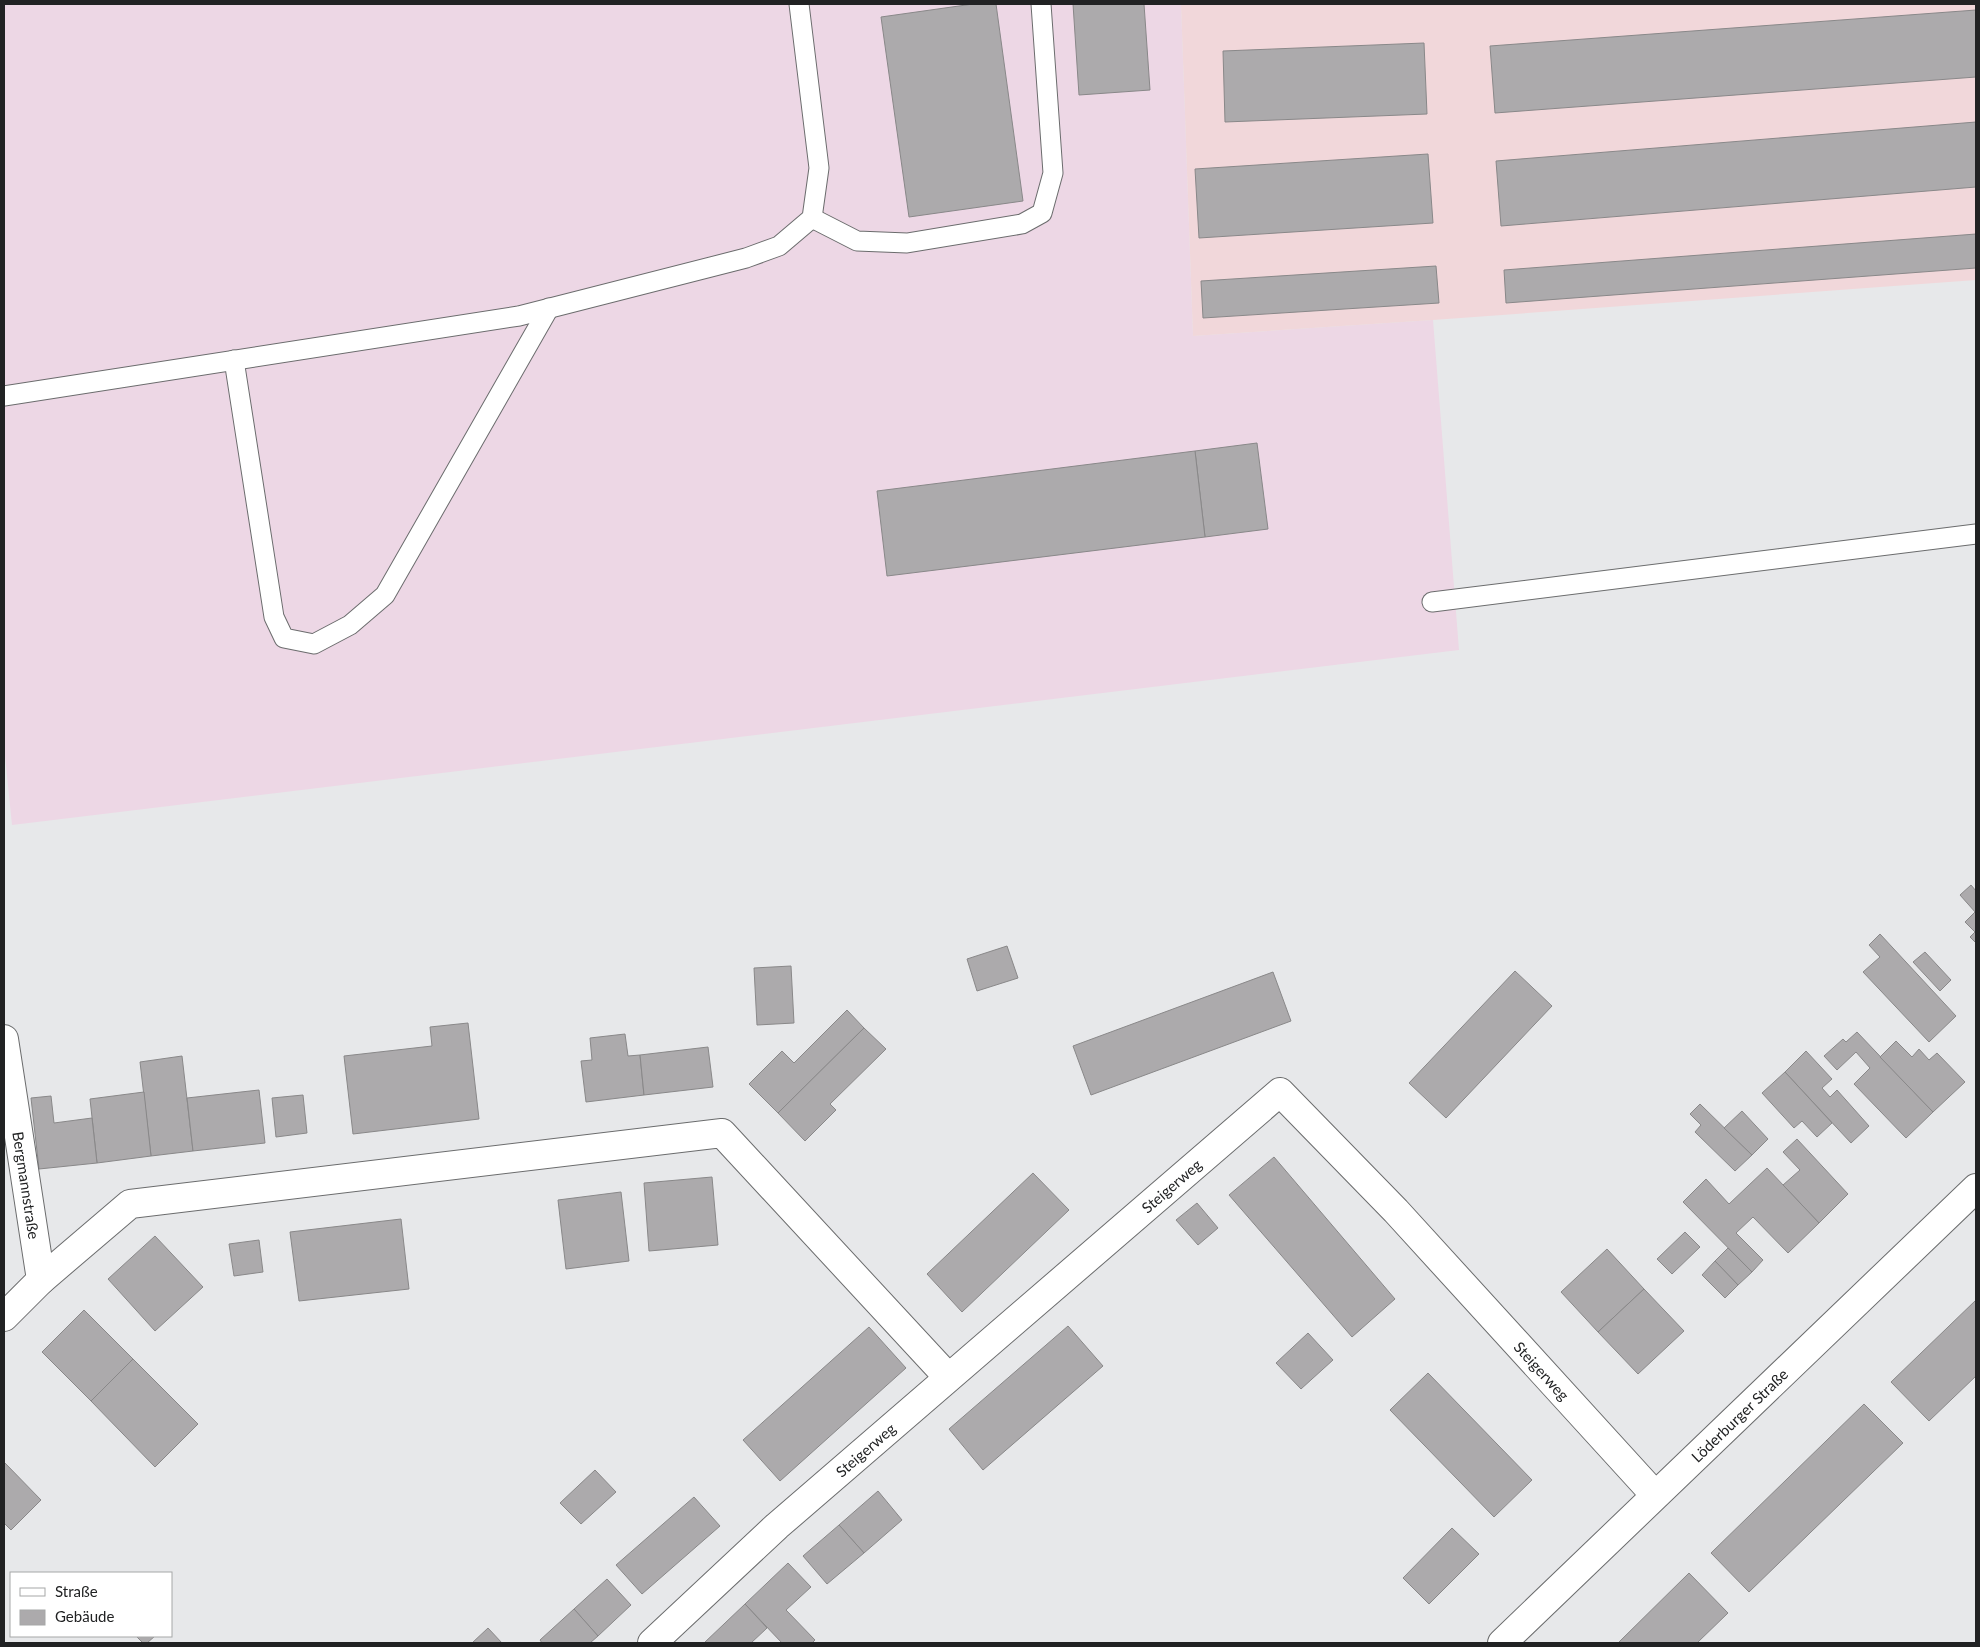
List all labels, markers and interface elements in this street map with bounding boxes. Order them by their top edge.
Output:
street label: Bergmannstraße [9,1130,44,1240]
street label: Steigerweg [1138,1155,1205,1217]
street label: Steigerweg [1510,1338,1573,1404]
street label: Löderburger Straße [1687,1365,1791,1466]
street label: Steigerweg [832,1419,899,1480]
legend [10,1572,172,1637]
text: Straße [55,1582,98,1600]
text: Gebäude [55,1607,114,1625]

